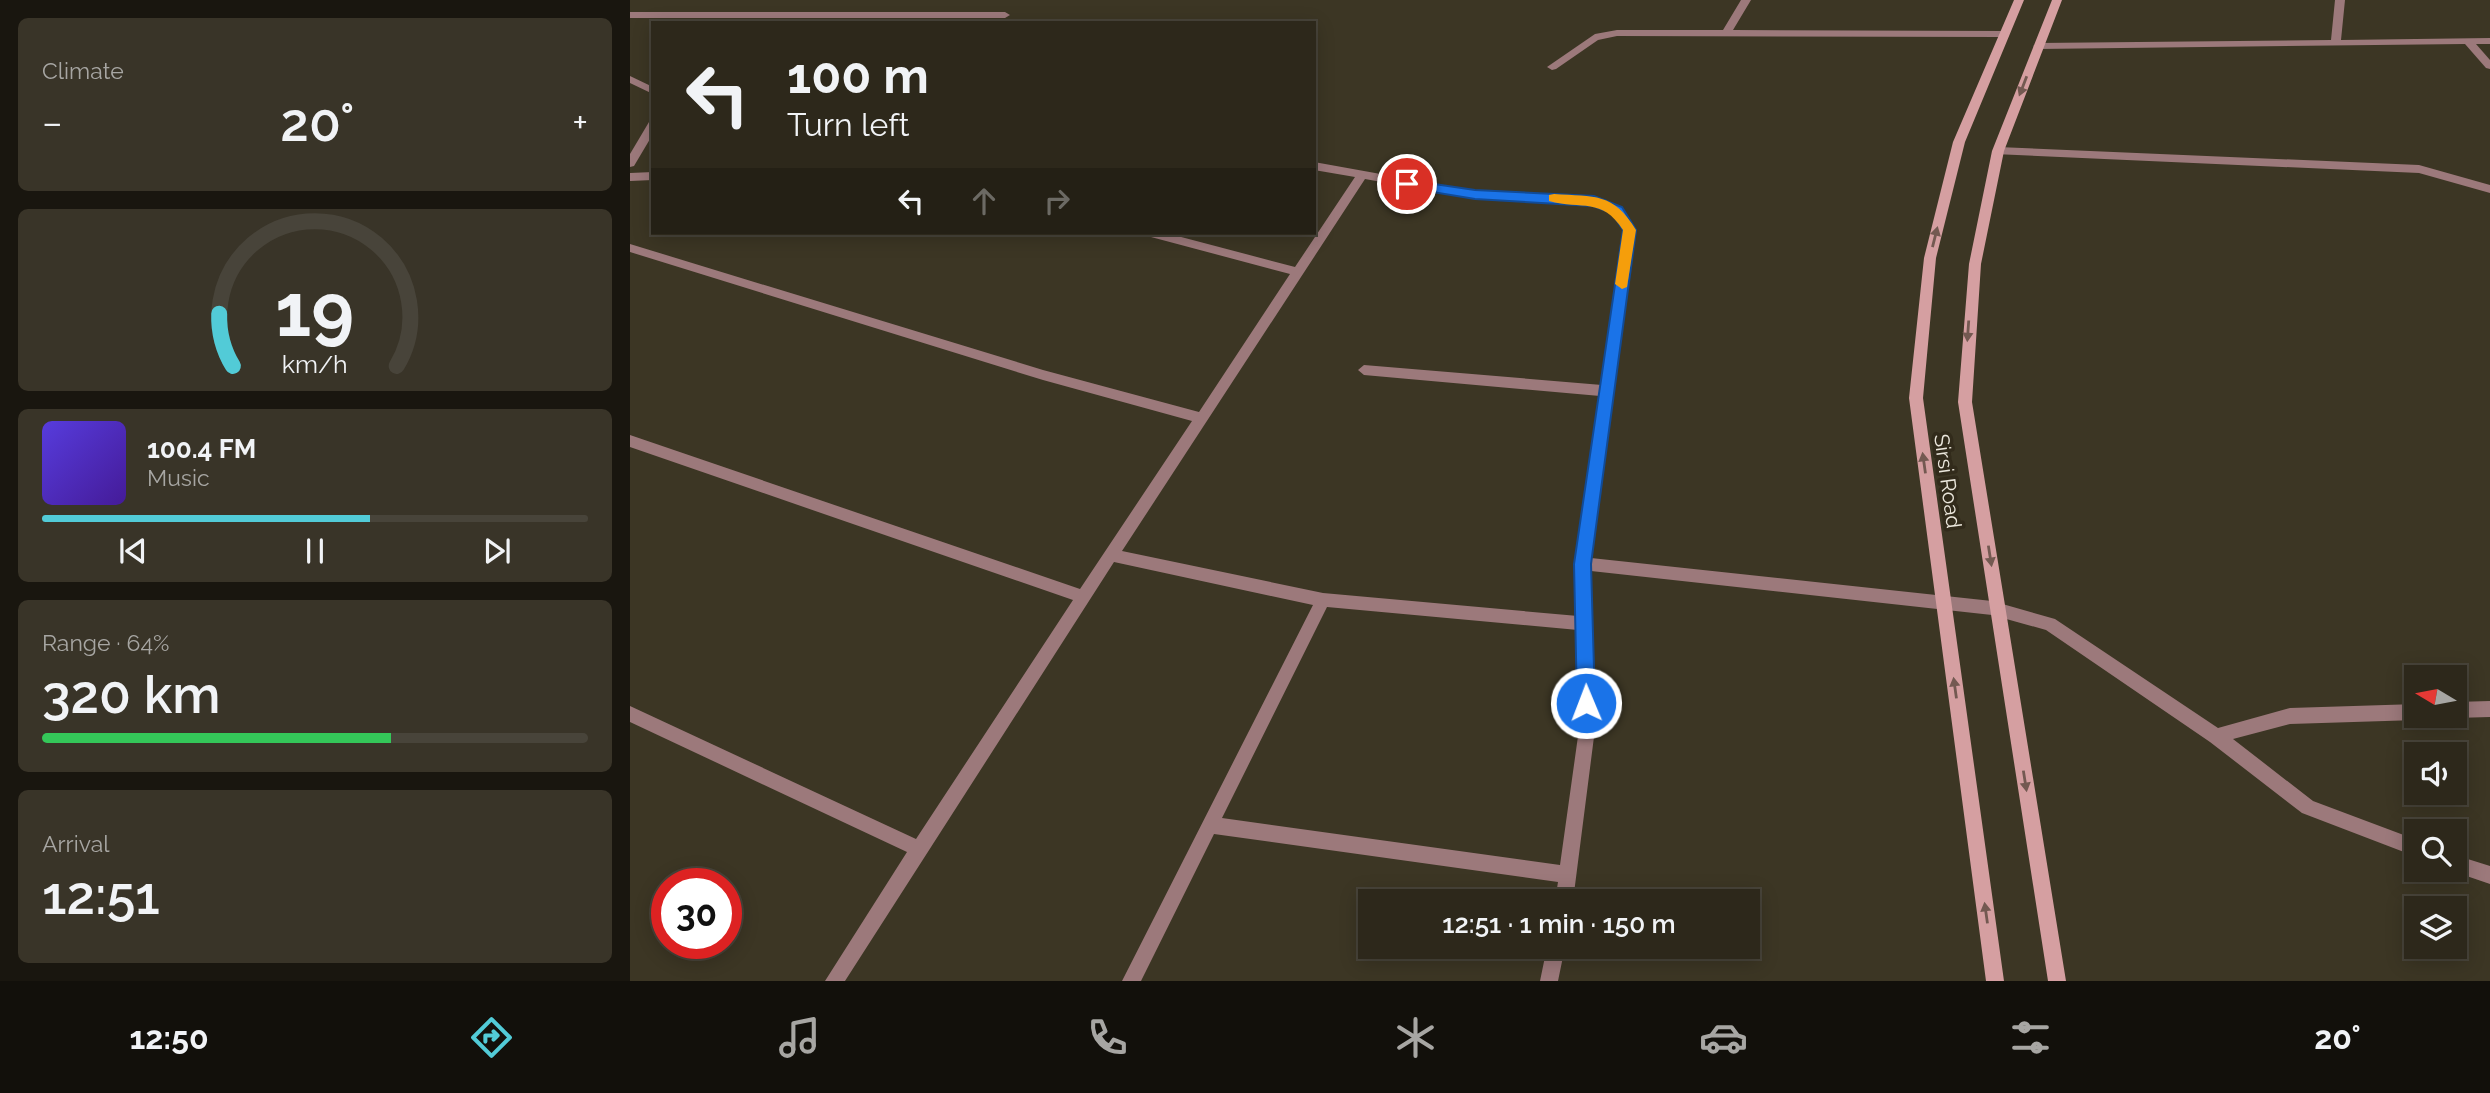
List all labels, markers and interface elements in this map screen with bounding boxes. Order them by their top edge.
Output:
text: 100 m [787,47,929,104]
icon: left [672,49,763,140]
text: Climate [42,57,124,84]
one-way arrow [2017,76,2028,97]
text: 20° [280,92,354,153]
text: − [42,100,62,145]
text: + [572,100,588,145]
text: Turn left [787,106,909,143]
pin [1377,154,1437,214]
icon: arrive [1388,165,1426,203]
icon: left [892,182,930,220]
icon: ahead [965,182,1003,220]
icon: right [1038,182,1076,220]
one-way arrow [1930,226,1941,248]
text: 19 [276,268,354,353]
one-way arrow [1963,320,1974,342]
text: km/h [282,349,348,379]
street label: Sirsi Road [1929,432,1967,530]
text: 100.4 FM [147,434,256,464]
one-way arrow [1919,451,1930,473]
text: Music [147,464,210,491]
icon: previous [114,532,152,570]
icon: pause [296,532,334,570]
icon: next [478,532,516,570]
one-way arrow [1985,545,1996,567]
text: Range · 64% [42,629,169,656]
text: 320 km [42,664,221,725]
north arrow [2404,665,2468,728]
map controls [2404,665,2467,959]
position arrow [1549,666,1623,740]
one-way arrow [1950,677,1961,699]
button: sound [2404,742,2467,805]
one-way arrow [2020,770,2031,792]
button: search [2404,819,2467,882]
text: Arrival [42,830,109,857]
text: 12:51 [42,865,160,926]
speed limit sign: 30 [651,868,742,959]
button: layers [2404,896,2467,959]
one-way arrow [1980,902,1991,924]
text: 12:51 · 1 min · 150 m [1442,909,1676,939]
icon: directions [467,1013,516,1062]
icon: music [775,1013,824,1062]
icon: phone [1083,1013,1132,1062]
icon: climate [1391,1013,1440,1062]
icon: car [1699,1013,1748,1062]
icon: filters [2006,1013,2055,1062]
text: 12:50 [129,1019,209,1056]
text: 20° [2314,1019,2361,1056]

